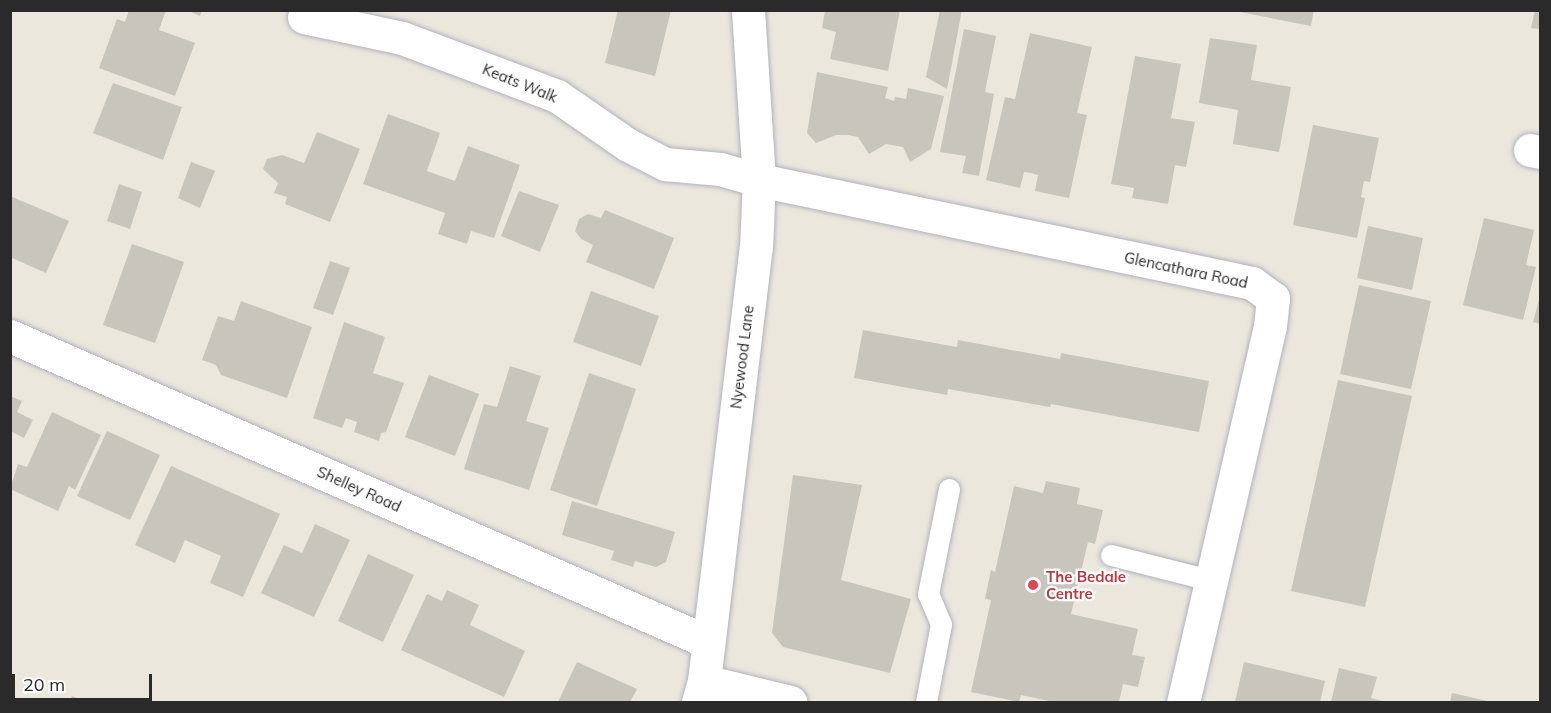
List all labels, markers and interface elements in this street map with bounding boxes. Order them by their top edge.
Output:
street label: Keats Walk [480,60,560,106]
street label: Glencathara Road [1123,248,1249,292]
street label: Nyewood Lane [727,304,757,410]
street label: Shelley Road [314,462,404,516]
place label: The Bedale Centre [1046,567,1126,602]
marker: The Bedale Centre [1024,576,1042,594]
scale bar [15,662,154,700]
text: 20 m [23,673,65,696]

